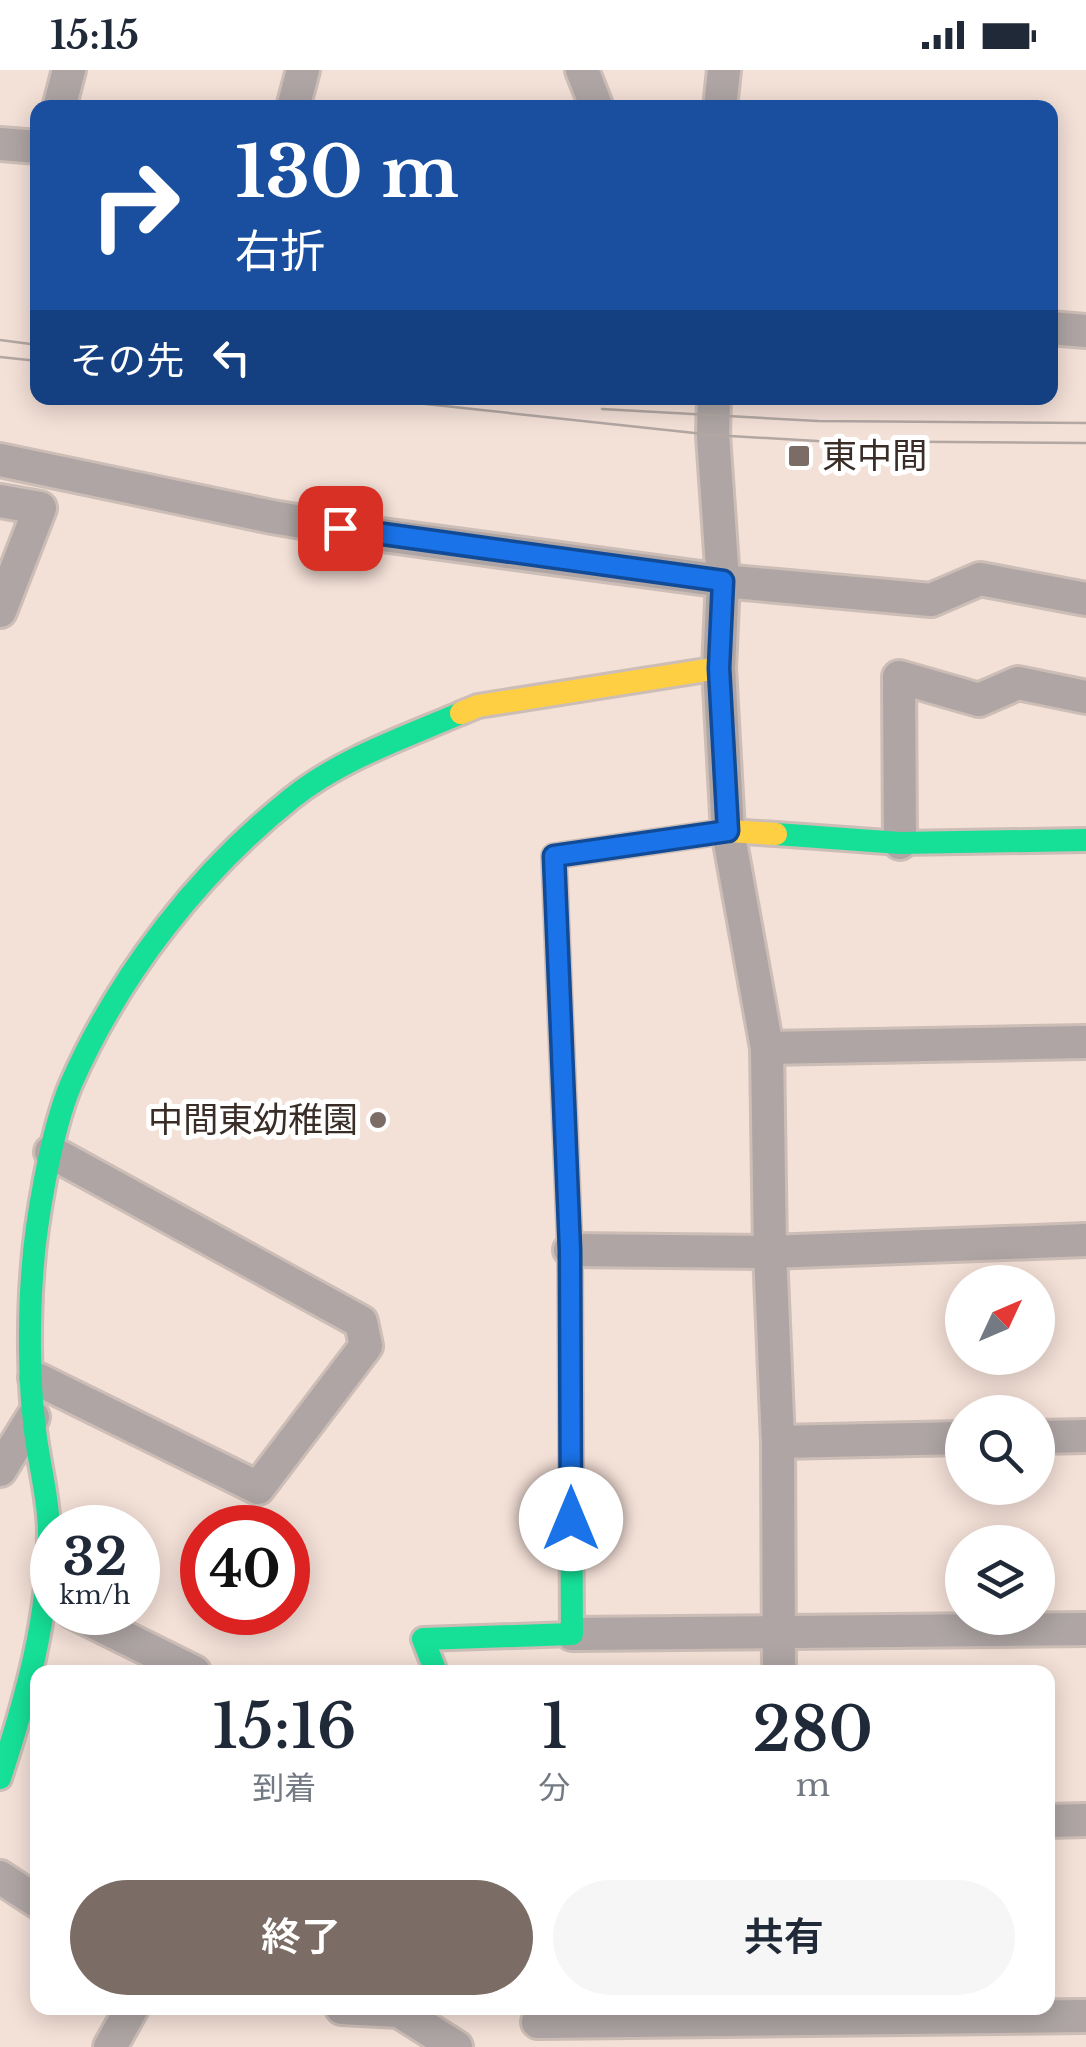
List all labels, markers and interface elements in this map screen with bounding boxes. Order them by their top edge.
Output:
text: 15:15 [50,12,139,59]
text: 130 m [235,129,459,216]
icon: right [70,140,200,270]
text: 右折 [235,223,325,279]
icon: left [204,330,259,385]
text: その先 [70,337,184,384]
place label: 東中間 [822,434,927,477]
marker: 東中間 [786,443,812,469]
pin [298,486,383,571]
icon: arrive [313,501,368,556]
place label: 中間東幼稚園 [148,1098,358,1141]
marker: 中間東幼稚園 [367,1109,389,1131]
north arrow [945,1265,1055,1375]
map controls [945,1265,1055,1635]
button: search [945,1395,1055,1505]
position arrow [519,1467,623,1571]
speed limit sign: 40 [180,1505,310,1635]
button: layers [945,1525,1055,1635]
text: 32 [63,1526,127,1589]
text: km/h [60,1580,130,1611]
text: 15:16 [212,1690,357,1764]
text: 1 [541,1690,568,1764]
text: 280 [753,1693,873,1767]
text: m [796,1765,830,1805]
text: 到着 [252,1768,316,1808]
text: 分 [539,1768,571,1808]
button: 終了 [70,1880,533,1995]
button: 共有 [553,1880,1015,1995]

